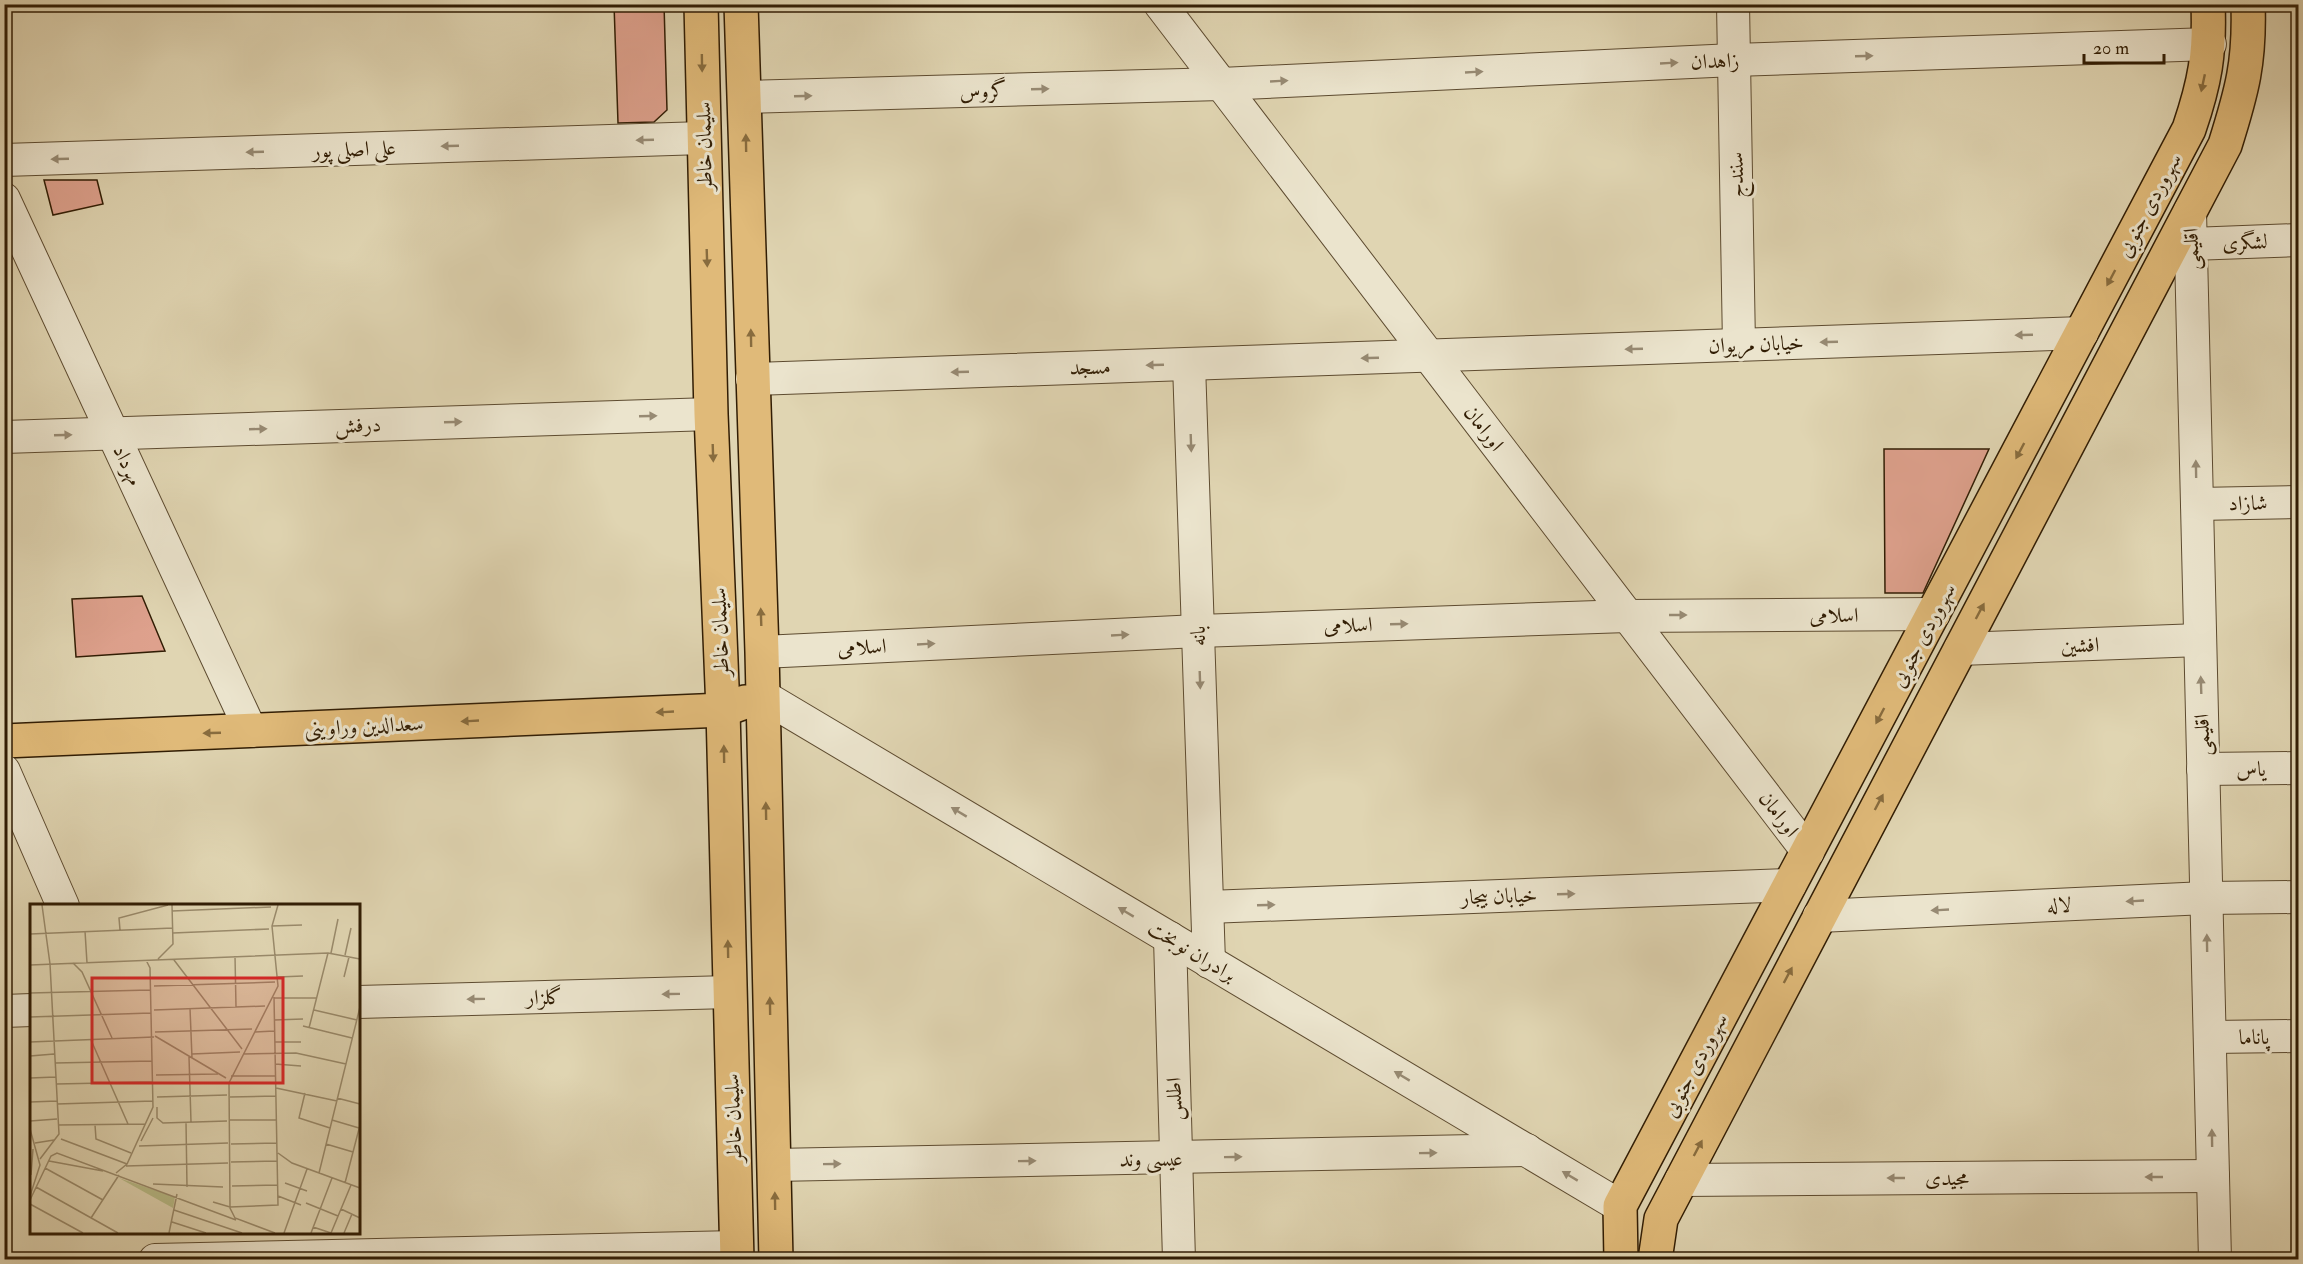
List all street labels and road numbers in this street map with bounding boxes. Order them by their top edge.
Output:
street label: زاهدان [1690,47,1740,76]
street label: گروس [959,76,1007,106]
street label: سلیمان خاطر [690,101,719,193]
street label: علی اصلی پور [310,135,396,167]
street label: سهروردی جنوبی [2111,149,2189,262]
street label: سنندج [1723,152,1755,198]
street label: اقلیمی [2178,228,2205,270]
street label: لشگری [2222,228,2268,257]
street label: خیابان مریوان [1708,329,1804,361]
street label: مسجد [1069,353,1111,382]
street label: اورامان [1458,400,1510,457]
street label: درفش [334,411,382,440]
street label: مهرداد [106,441,149,490]
street label: شازاد [2228,490,2268,517]
street label: سهروردی جنوبی [1885,579,1963,692]
street label: سلیمان خاطر [705,587,736,679]
street label: اسلامی [1809,602,1859,629]
street label: اسلامی [1323,611,1373,640]
street label: بانه [1185,625,1212,647]
street label: افشین [2060,631,2100,660]
street label: اسلامی [837,633,887,662]
street label: سعدالدین وراوینی [304,710,424,743]
street label: اقلیمی [2188,714,2217,756]
street label: یاس [2236,756,2267,783]
street label: اورامان [1753,786,1805,843]
street label: خیابان بیجار [1458,882,1538,911]
street label: لاله [2046,891,2072,920]
street label: برادران نوبخت [1143,915,1241,988]
street label: گلزار [524,984,562,1011]
street label: سهروردی جنوبی [1657,1009,1735,1122]
street label: پاناما [2238,1024,2271,1052]
street label: سلیمان خاطر [718,1073,749,1165]
street label: اطلس [1161,1077,1188,1121]
street label: عیسی وند [1119,1145,1183,1175]
street label: مجیدی [1925,1165,1969,1192]

